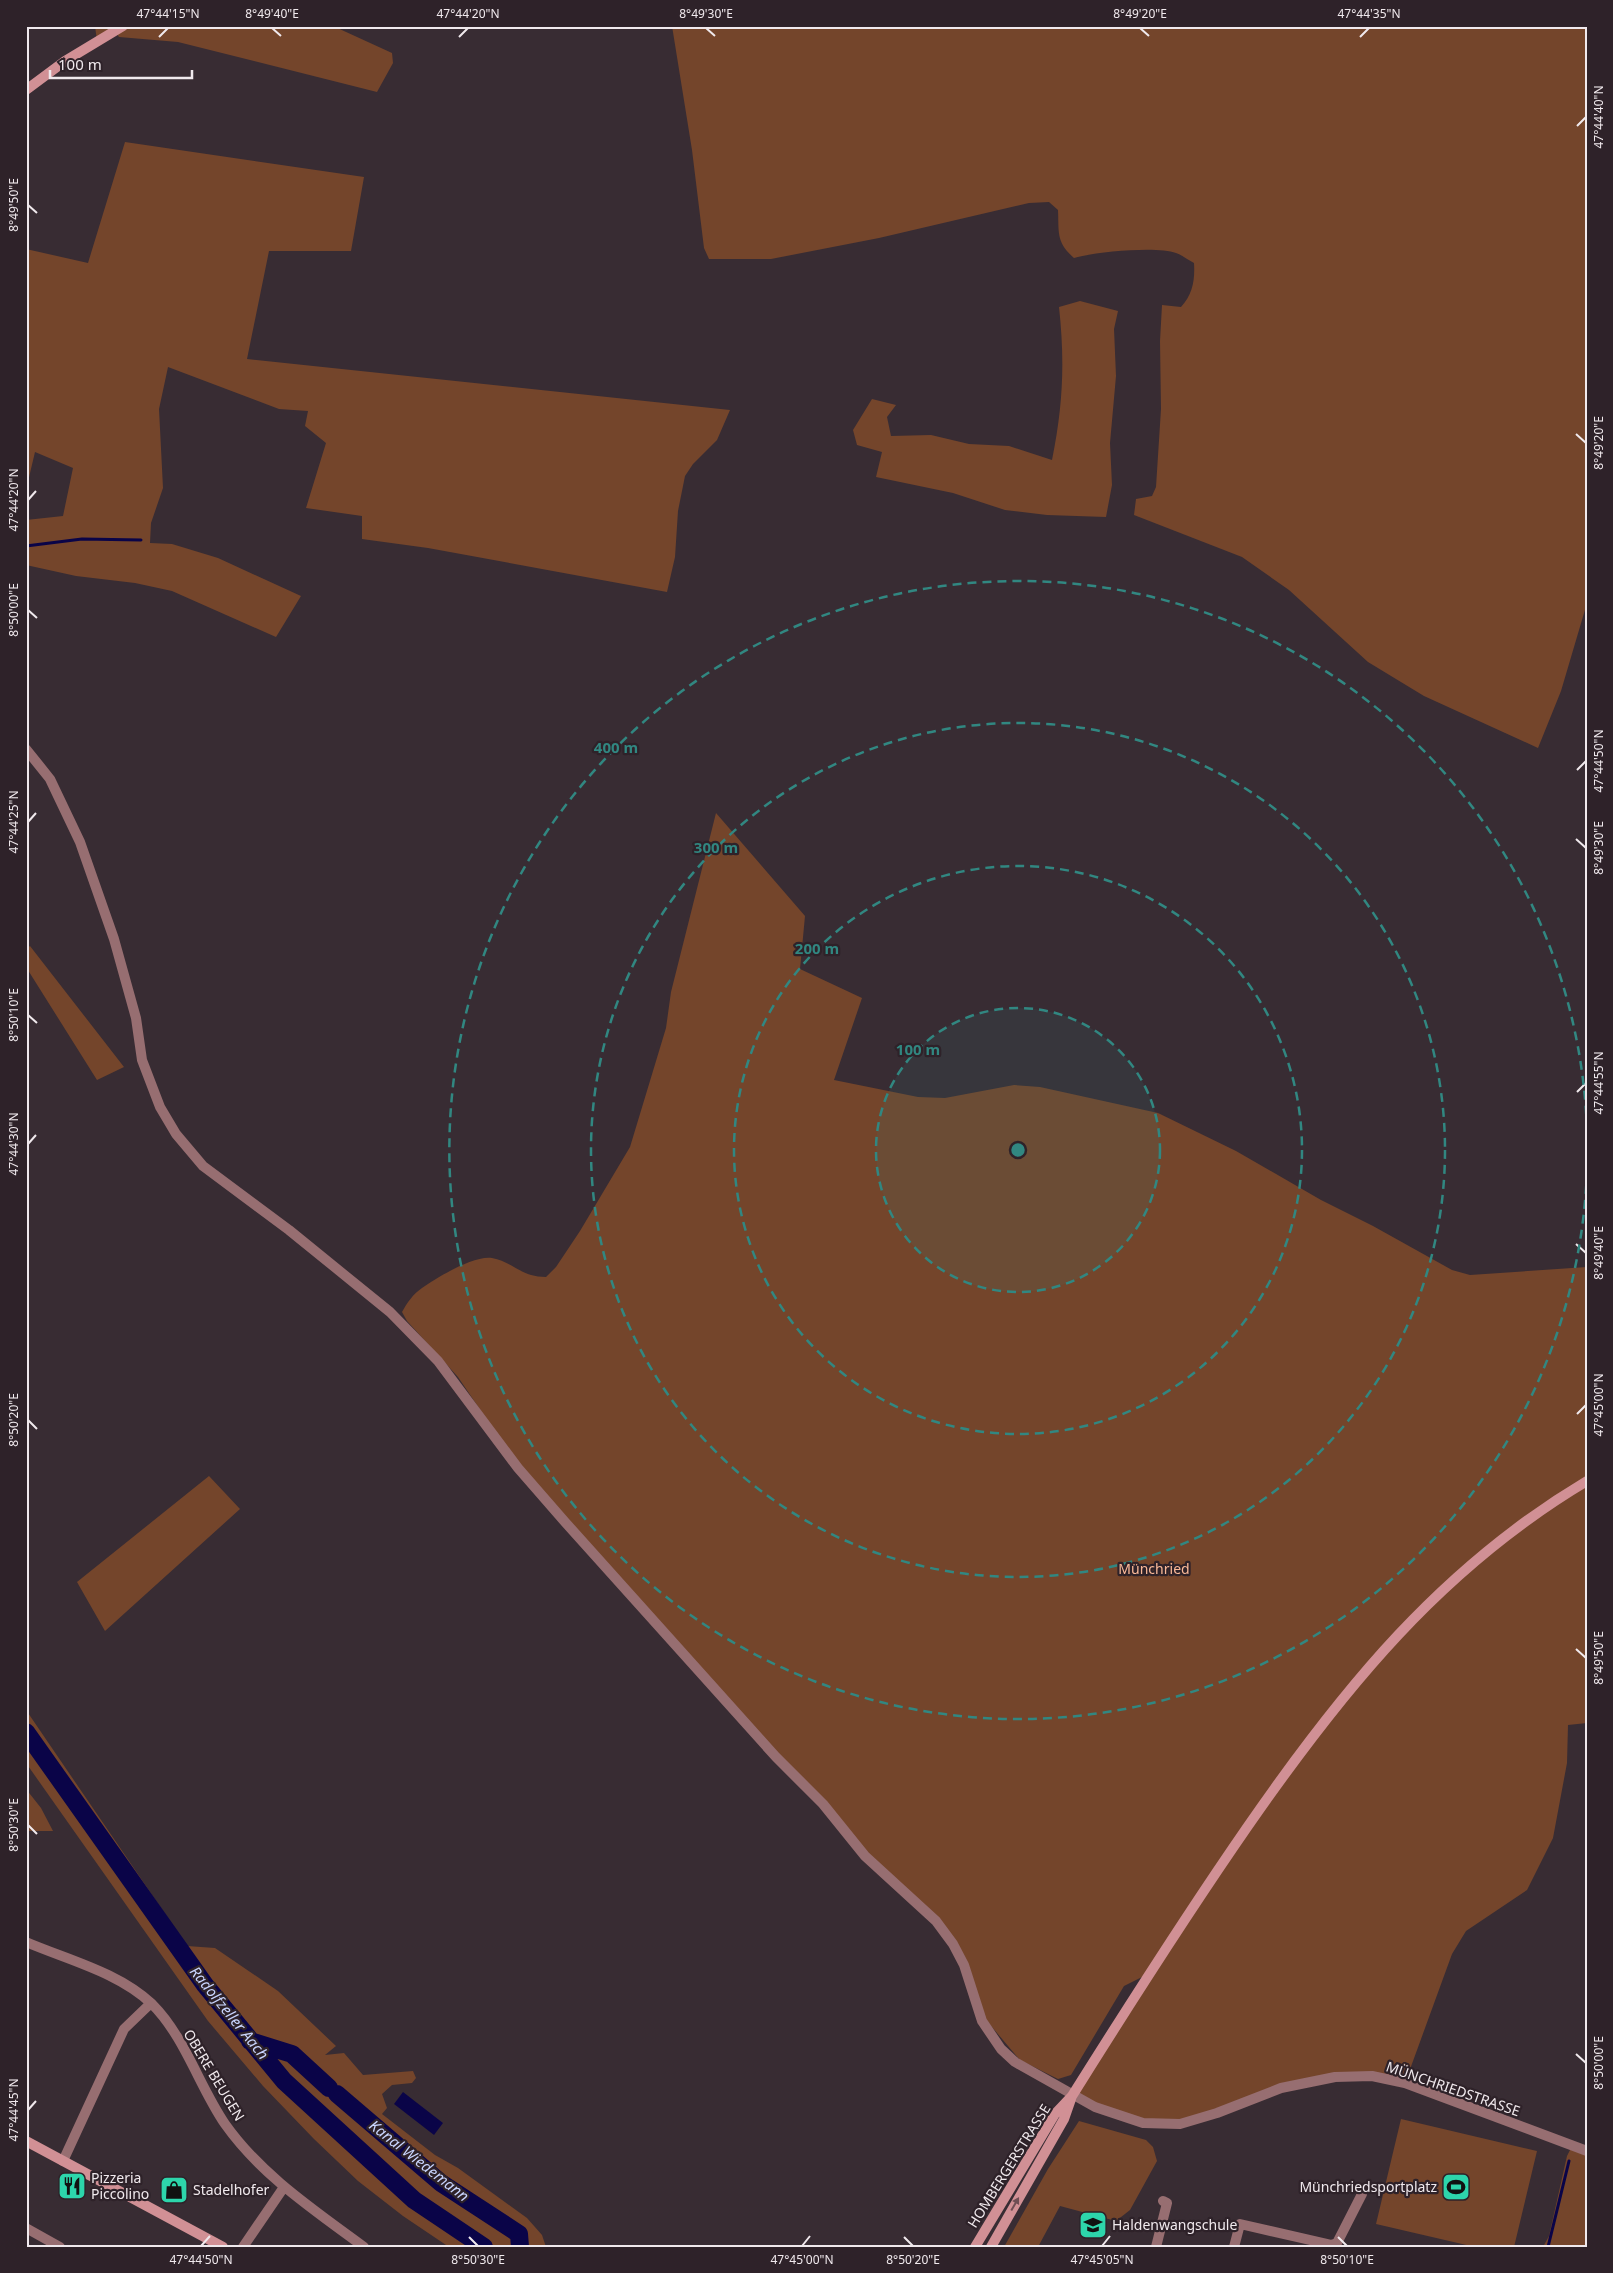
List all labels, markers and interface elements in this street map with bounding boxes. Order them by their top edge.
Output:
text: 47°44'15"N [136,5,200,22]
text: 8°49'40"E [245,5,299,22]
text: 47°44'20"N [436,5,500,22]
text: 8°49'30"E [679,5,733,22]
text: 8°49'20"E [1113,5,1167,22]
text: 47°44'35"N [1337,5,1401,22]
scale bar [50,48,192,80]
text: 100 m [58,54,102,74]
text: 47°44'40"N [1590,85,1607,149]
text: 8°49'50"E [5,178,22,232]
text: 8°49'20"E [1590,416,1607,470]
text: 47°44'20"N [5,468,22,532]
text: 8°50'00"E [5,583,22,637]
text: 47°44'50"N [1590,729,1607,793]
text: 400 m [594,737,638,757]
text: 47°44'25"N [5,790,22,854]
text: 8°49'30"E [1590,821,1607,875]
text: 300 m [694,837,738,857]
text: 200 m [795,938,839,958]
text: 8°50'10"E [5,988,22,1042]
text: 100 m [896,1039,940,1059]
text: 47°44'55"N [1590,1051,1607,1115]
text: 47°44'30"N [5,1112,22,1176]
centre of rings [1009,1141,1027,1159]
text: 8°49'40"E [1590,1226,1607,1280]
text: 47°45'00"N [1590,1373,1607,1437]
text: 8°50'20"E [5,1393,22,1447]
park label: Münchried [1118,1559,1190,1578]
text: 8°49'50"E [1590,1631,1607,1685]
text: 8°50'30"E [5,1798,22,1852]
water label: Radolfzeller Aach [186,1962,274,2063]
street label: OBERE BEUGEN [180,2025,249,2124]
text: 8°50'00"E [1590,2036,1607,2090]
street label: MÜNCHRIEDSTRASSE [1384,2057,1523,2120]
text: 47°44'45"N [5,2078,22,2142]
street label: HOMBERGERSTRASSE [963,2100,1054,2231]
water label: Kanal Wiedemann [366,2115,474,2205]
place label: Pizzeria Piccolino [91,2168,149,2203]
restaurant icon: Pizzeria Piccolino [57,2171,87,2201]
sports icon: Münchriedsportplatz [1441,2172,1471,2202]
shop icon: Stadelhofer [159,2175,189,2205]
place label: Münchriedsportplatz [1299,2177,1437,2196]
place label: Stadelhofer [193,2180,270,2199]
one-way arrow [1011,2197,1019,2212]
school or university icon: Haldenwangschule [1078,2210,1108,2240]
place label: Haldenwangschule [1112,2215,1237,2234]
text: 47°44'50"N [169,2251,233,2268]
text: 8°50'30"E [451,2251,505,2268]
text: 47°45'00"N [770,2251,834,2268]
text: 8°50'20"E [886,2251,940,2268]
text: 47°45'05"N [1070,2251,1134,2268]
text: 8°50'10"E [1320,2251,1374,2268]

